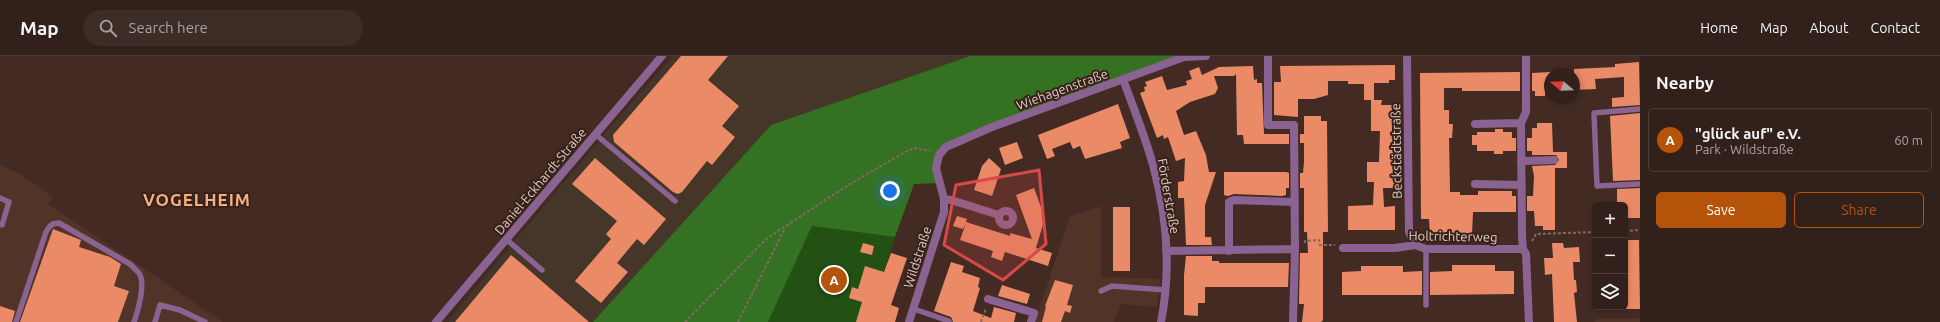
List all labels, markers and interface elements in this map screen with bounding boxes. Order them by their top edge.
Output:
search box [83,10,363,46]
text: Map [20,17,59,39]
icon: search [97,17,119,39]
text: Search here [129,19,208,36]
text: Home [1700,20,1738,36]
text: Map [1760,20,1788,36]
text: About [1810,20,1849,36]
text: Contact [1871,20,1920,36]
street label: Wiehagenstraße [1014,66,1110,112]
north arrow [1544,68,1580,104]
text: Nearby [1656,73,1714,92]
street label: Beckstädtstraße [1388,103,1404,199]
street label: Daniel-Eckhardt-Straße [491,125,589,237]
text: "glück auf" e.V. [1695,125,1801,142]
text: A [1665,133,1675,147]
text: 60 m [1894,133,1923,147]
text: Park · Wildstraße [1695,142,1794,156]
street label: Förderstraße [1155,157,1183,235]
your location [880,181,900,201]
district label: VOGELHEIM [143,190,251,209]
button: Save [1656,192,1786,228]
button: Share [1794,192,1924,228]
map controls [1592,202,1628,310]
button: + [1592,202,1628,238]
street label: Wildstraße [900,224,934,290]
street label: Holtrichterweg [1408,228,1498,244]
button: − [1592,238,1628,274]
pin: A [821,265,847,295]
button: layers [1592,274,1628,310]

